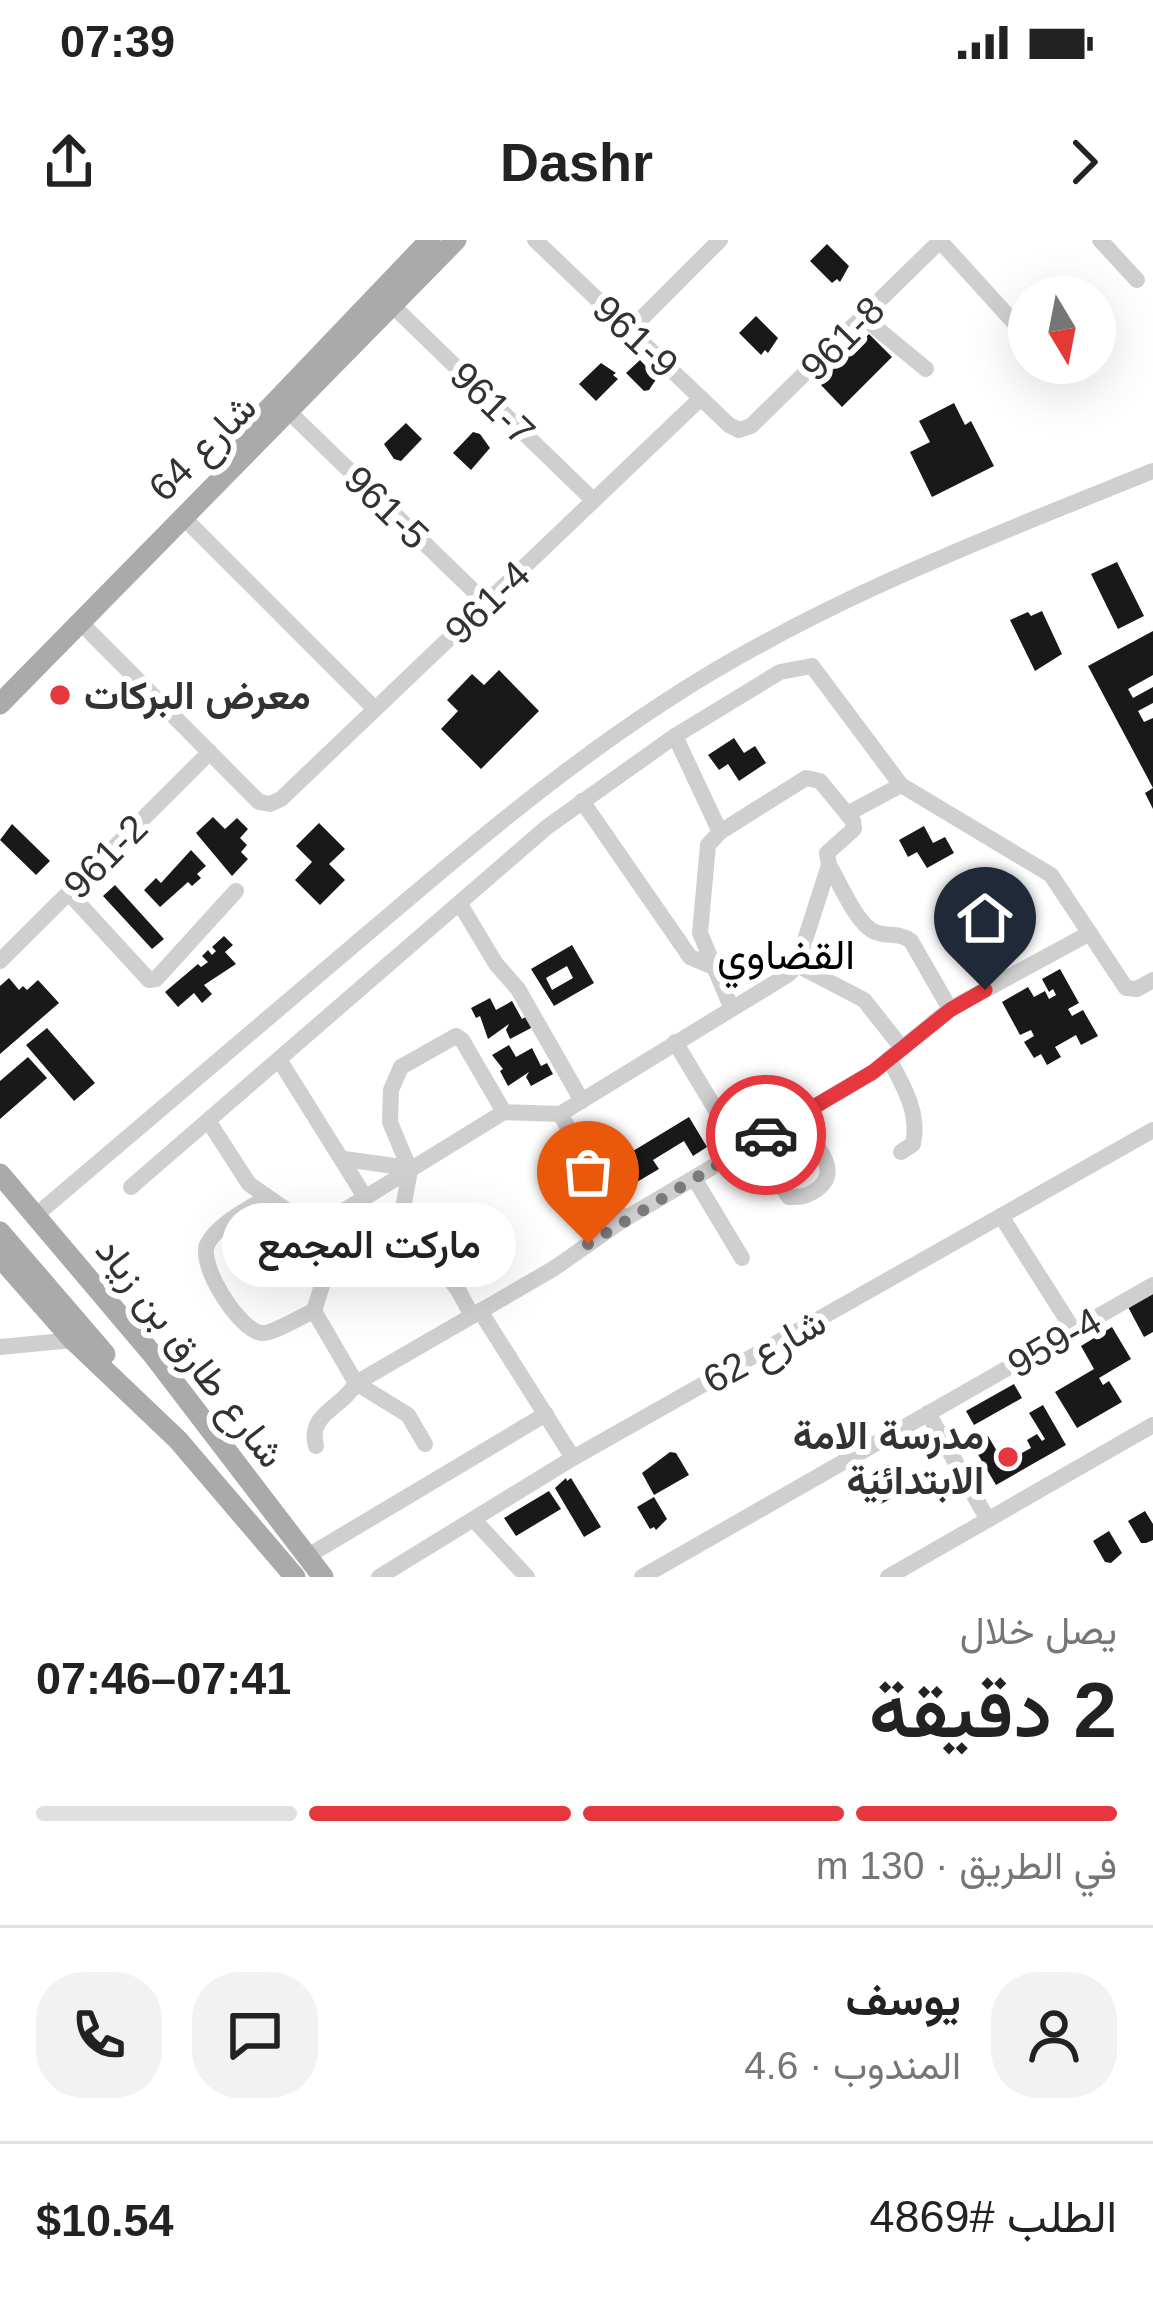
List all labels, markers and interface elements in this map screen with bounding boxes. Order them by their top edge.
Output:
text: 07:39 [60,16,175,67]
icon: share [36,129,102,195]
icon: forward [1051,129,1117,195]
text: Dashr [500,132,653,192]
north arrow [1008,276,1116,384]
map controls [1008,276,1116,384]
street label: 961-9 [585,287,687,386]
street label: 961-8 [792,288,893,389]
street label: 961-7 [442,353,543,453]
street label: شارع 64 [140,385,268,513]
street label: 961-5 [336,457,437,557]
street label: 961-4 [437,552,538,652]
place label: معرض البركات [84,674,311,720]
marker: معرض البركات [47,682,73,708]
street label: 961-2 [55,806,156,907]
pin [934,867,1036,990]
icon: home [952,885,1018,951]
district label: القضاوي [717,931,855,989]
courier [706,1075,826,1195]
icon: car [733,1102,799,1168]
pin [537,1121,639,1244]
icon: bag [555,1139,621,1205]
callout: ماركت المجمع [222,1202,516,1286]
text: ماركت المجمع [257,1223,481,1266]
street label: شارع طارق بن زياد [84,1229,294,1479]
street label: شارع 62 [696,1299,835,1406]
street label: 959-4 [1000,1299,1108,1386]
place label: مدرسة الامة الابتدائية [793,1414,984,1503]
marker: مدرسة الامة الابتدائية [995,1444,1021,1470]
text: يصل خلال [960,1609,1117,1652]
text: 07:41–07:46 [36,1653,291,1704]
text: 2 دقيقة [869,1666,1117,1754]
text: في الطريق · 130 m [816,1844,1117,1887]
button: phone [36,1972,162,2098]
button: chat [192,1972,318,2098]
button: person [991,1972,1117,2098]
text: يوسف [846,1974,961,2025]
text: المندوب · 4.6 [744,2044,961,2087]
text: الطلب #4869 [869,2191,1117,2242]
text: $10.54 [36,2195,174,2246]

